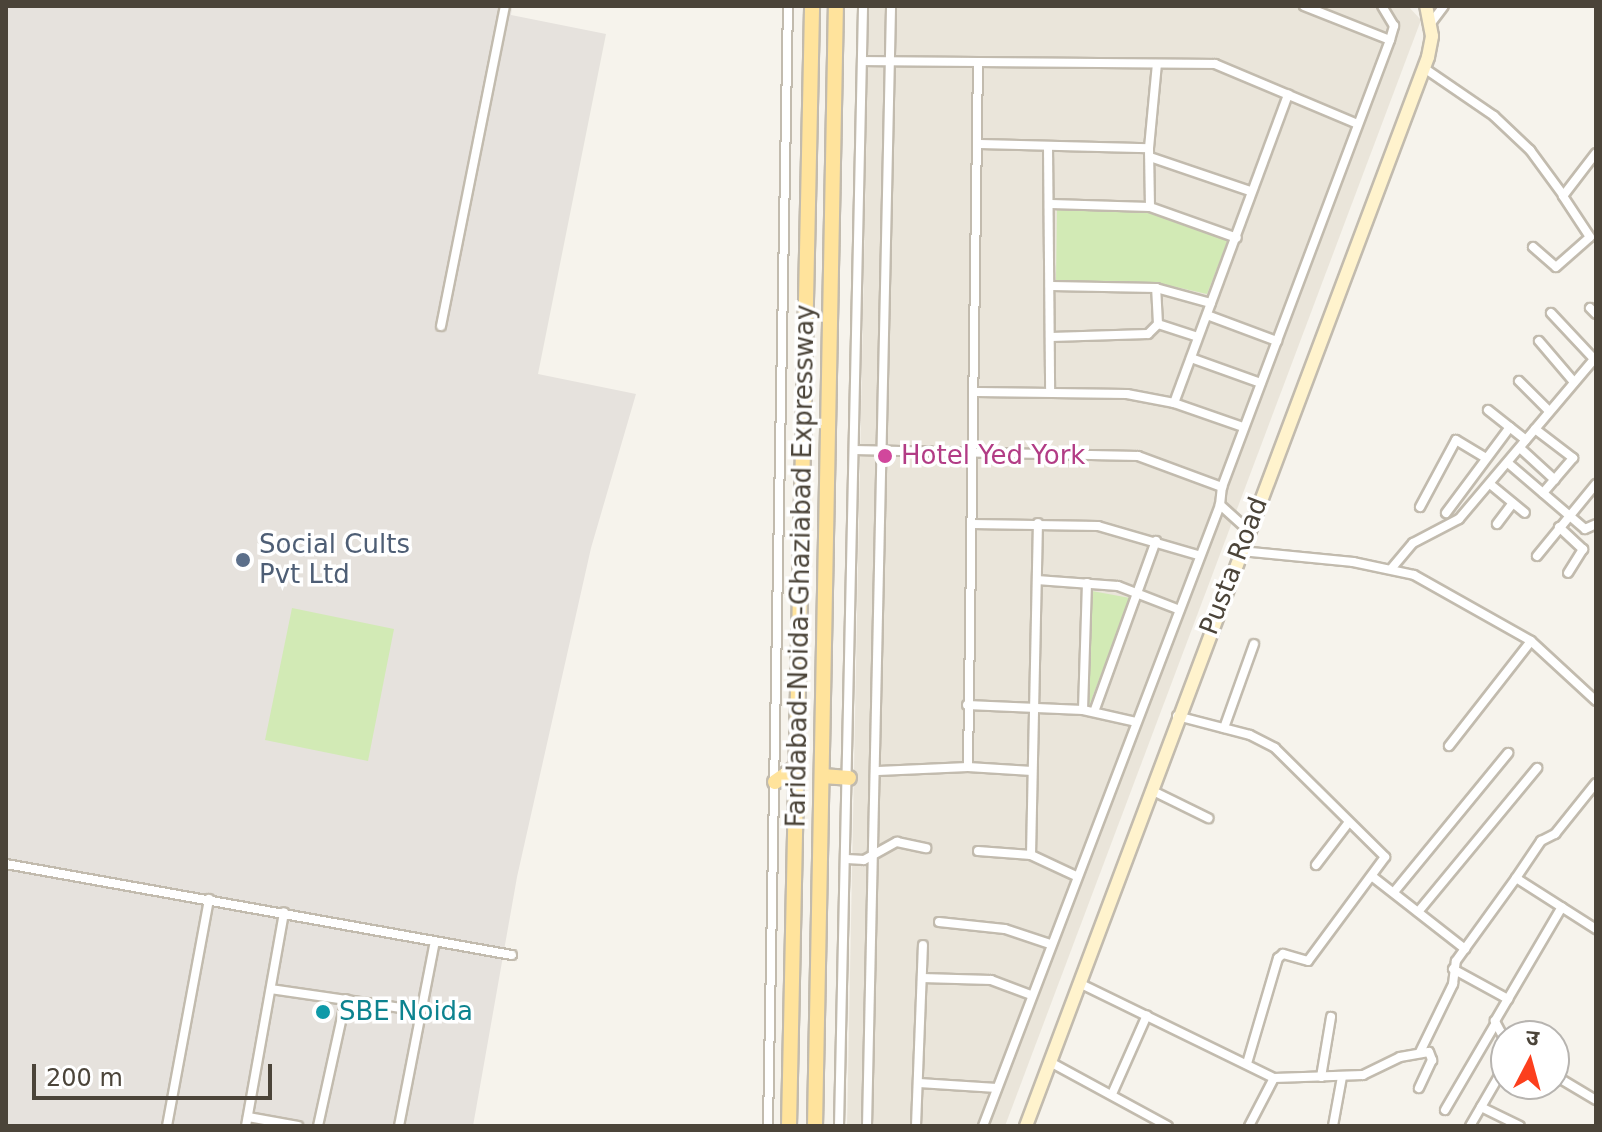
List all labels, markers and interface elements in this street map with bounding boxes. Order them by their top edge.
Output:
street label: Faridabad-Noida-Ghaziabad Expressway [781,304,821,828]
place label: Hotel Yed York [901,440,1085,472]
marker: Hotel Yed York [876,447,894,465]
street label: Pusta Road [1193,493,1275,639]
place label: Social Cults Pvt Ltd [259,529,410,590]
marker: Social Cults Pvt Ltd [234,551,252,569]
place label: SBE Noida [339,996,473,1028]
marker: SBE Noida [314,1003,332,1021]
north arrow [1490,1020,1570,1100]
text: उ [1525,1025,1540,1051]
scale bar [36,1048,276,1098]
text: 200 m [46,1064,123,1092]

